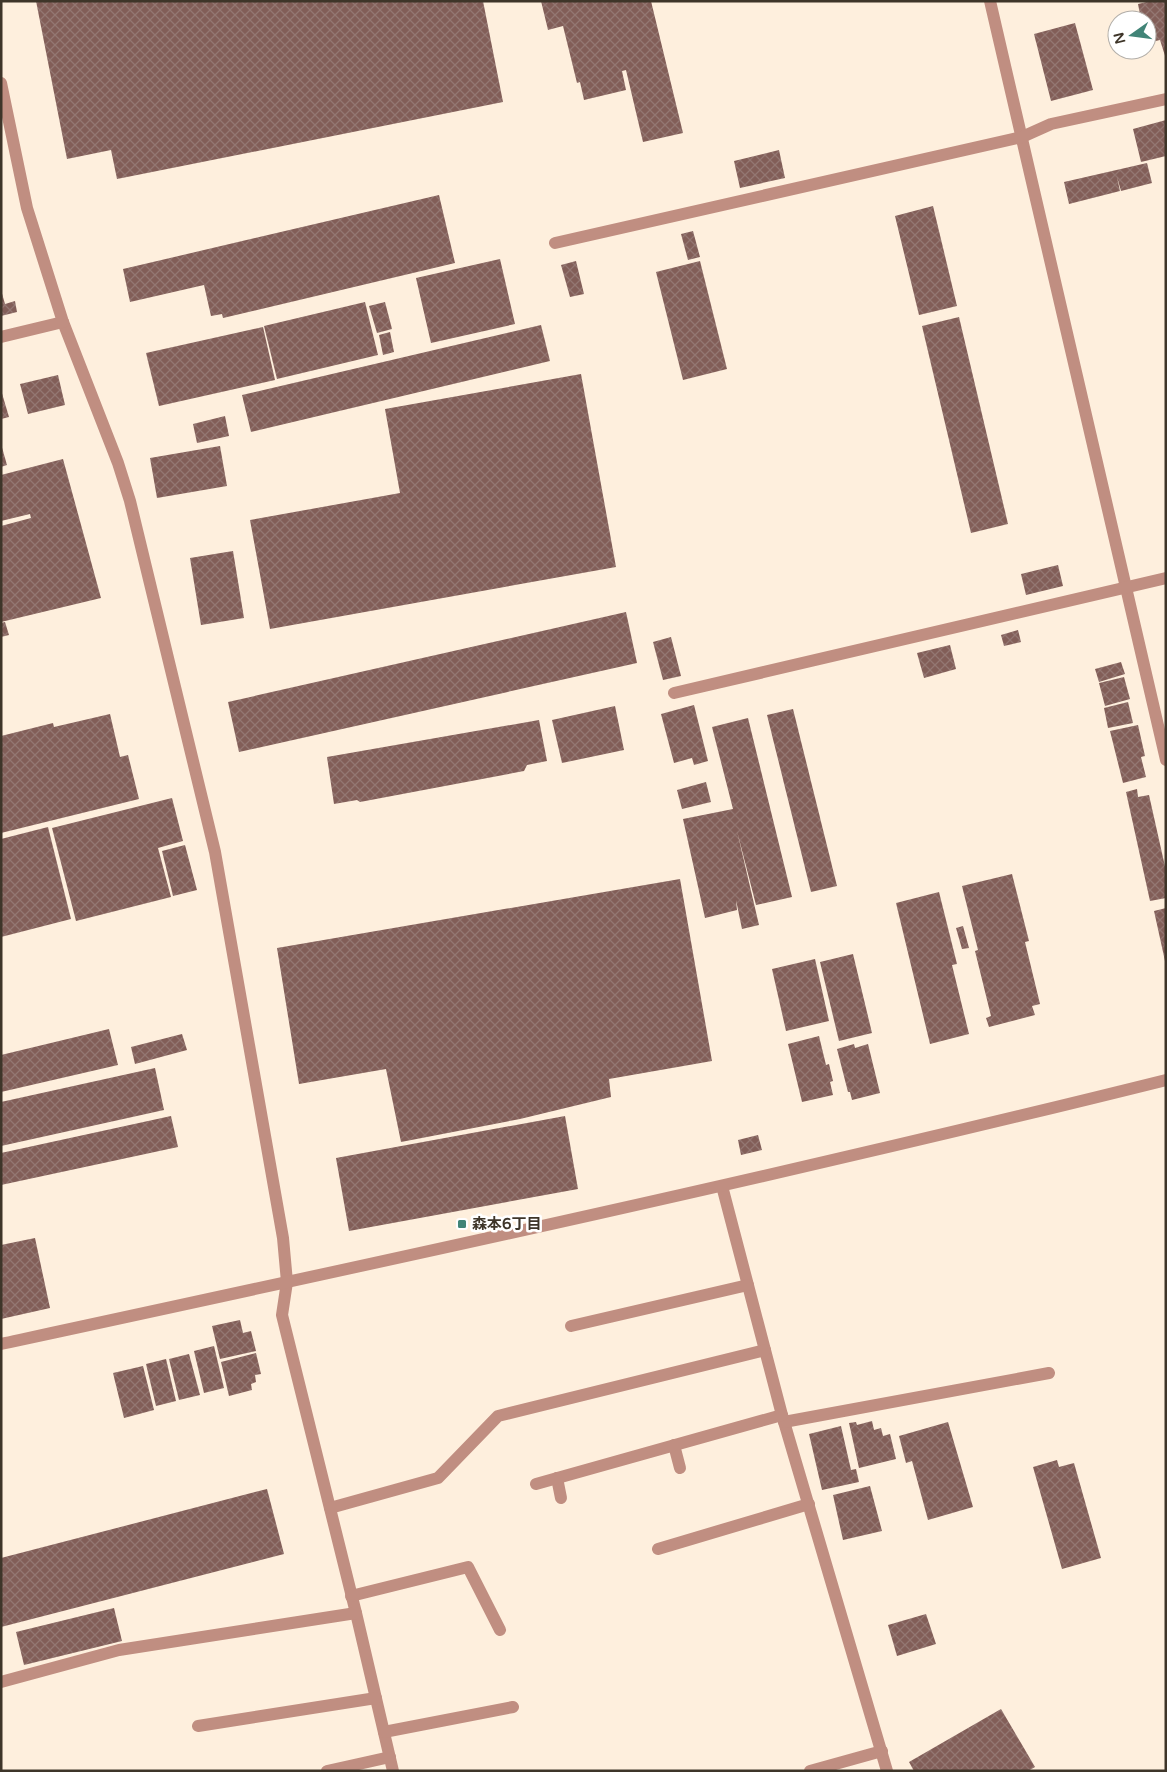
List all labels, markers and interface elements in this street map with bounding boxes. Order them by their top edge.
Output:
north arrow [1107,10,1157,60]
text: N [1110,31,1129,46]
place label: 森本6丁目 [472,1215,541,1233]
marker: 森本6丁目 [456,1218,468,1230]

